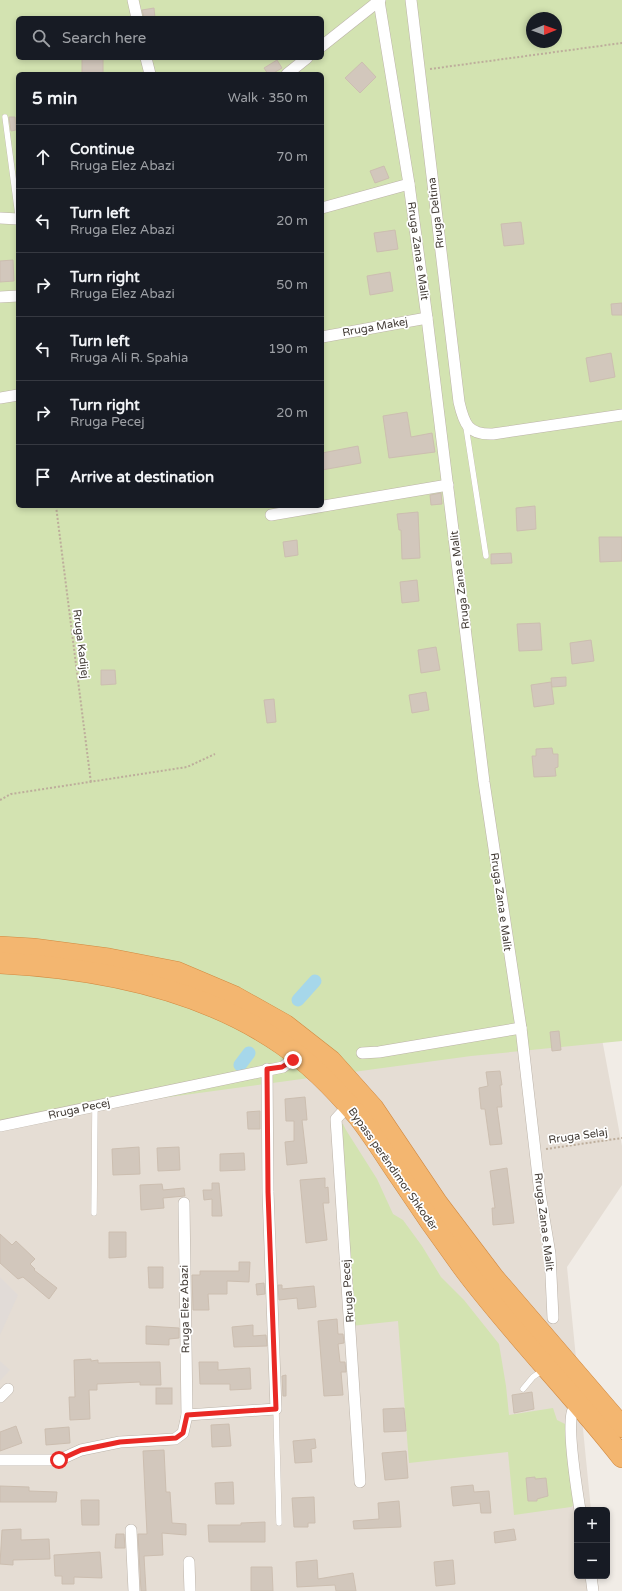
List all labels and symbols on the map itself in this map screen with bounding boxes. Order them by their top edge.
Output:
north arrow [526,12,562,48]
street label: Rruga Deltina [425,177,447,249]
street label: Rruga Zana e Malit [405,201,431,301]
street label: Rruga Makej [341,315,409,339]
street label: Rruga Zana e Malit [448,530,472,630]
street label: Rruga Kadijej [70,609,92,680]
street label: Rruga Zana e Malit [488,852,514,952]
route end [284,1051,302,1069]
street label: Rruga Pecej [47,1096,111,1122]
street label: Bypass perëndimor Shkodër [346,1105,441,1234]
street label: Rruga Selaj [548,1125,609,1147]
street label: Rruga Zana e Malit [532,1172,556,1272]
street label: Rruga Pecej [339,1259,357,1323]
street label: Rruga Elez Abazi [178,1265,192,1353]
route start [50,1451,68,1469]

